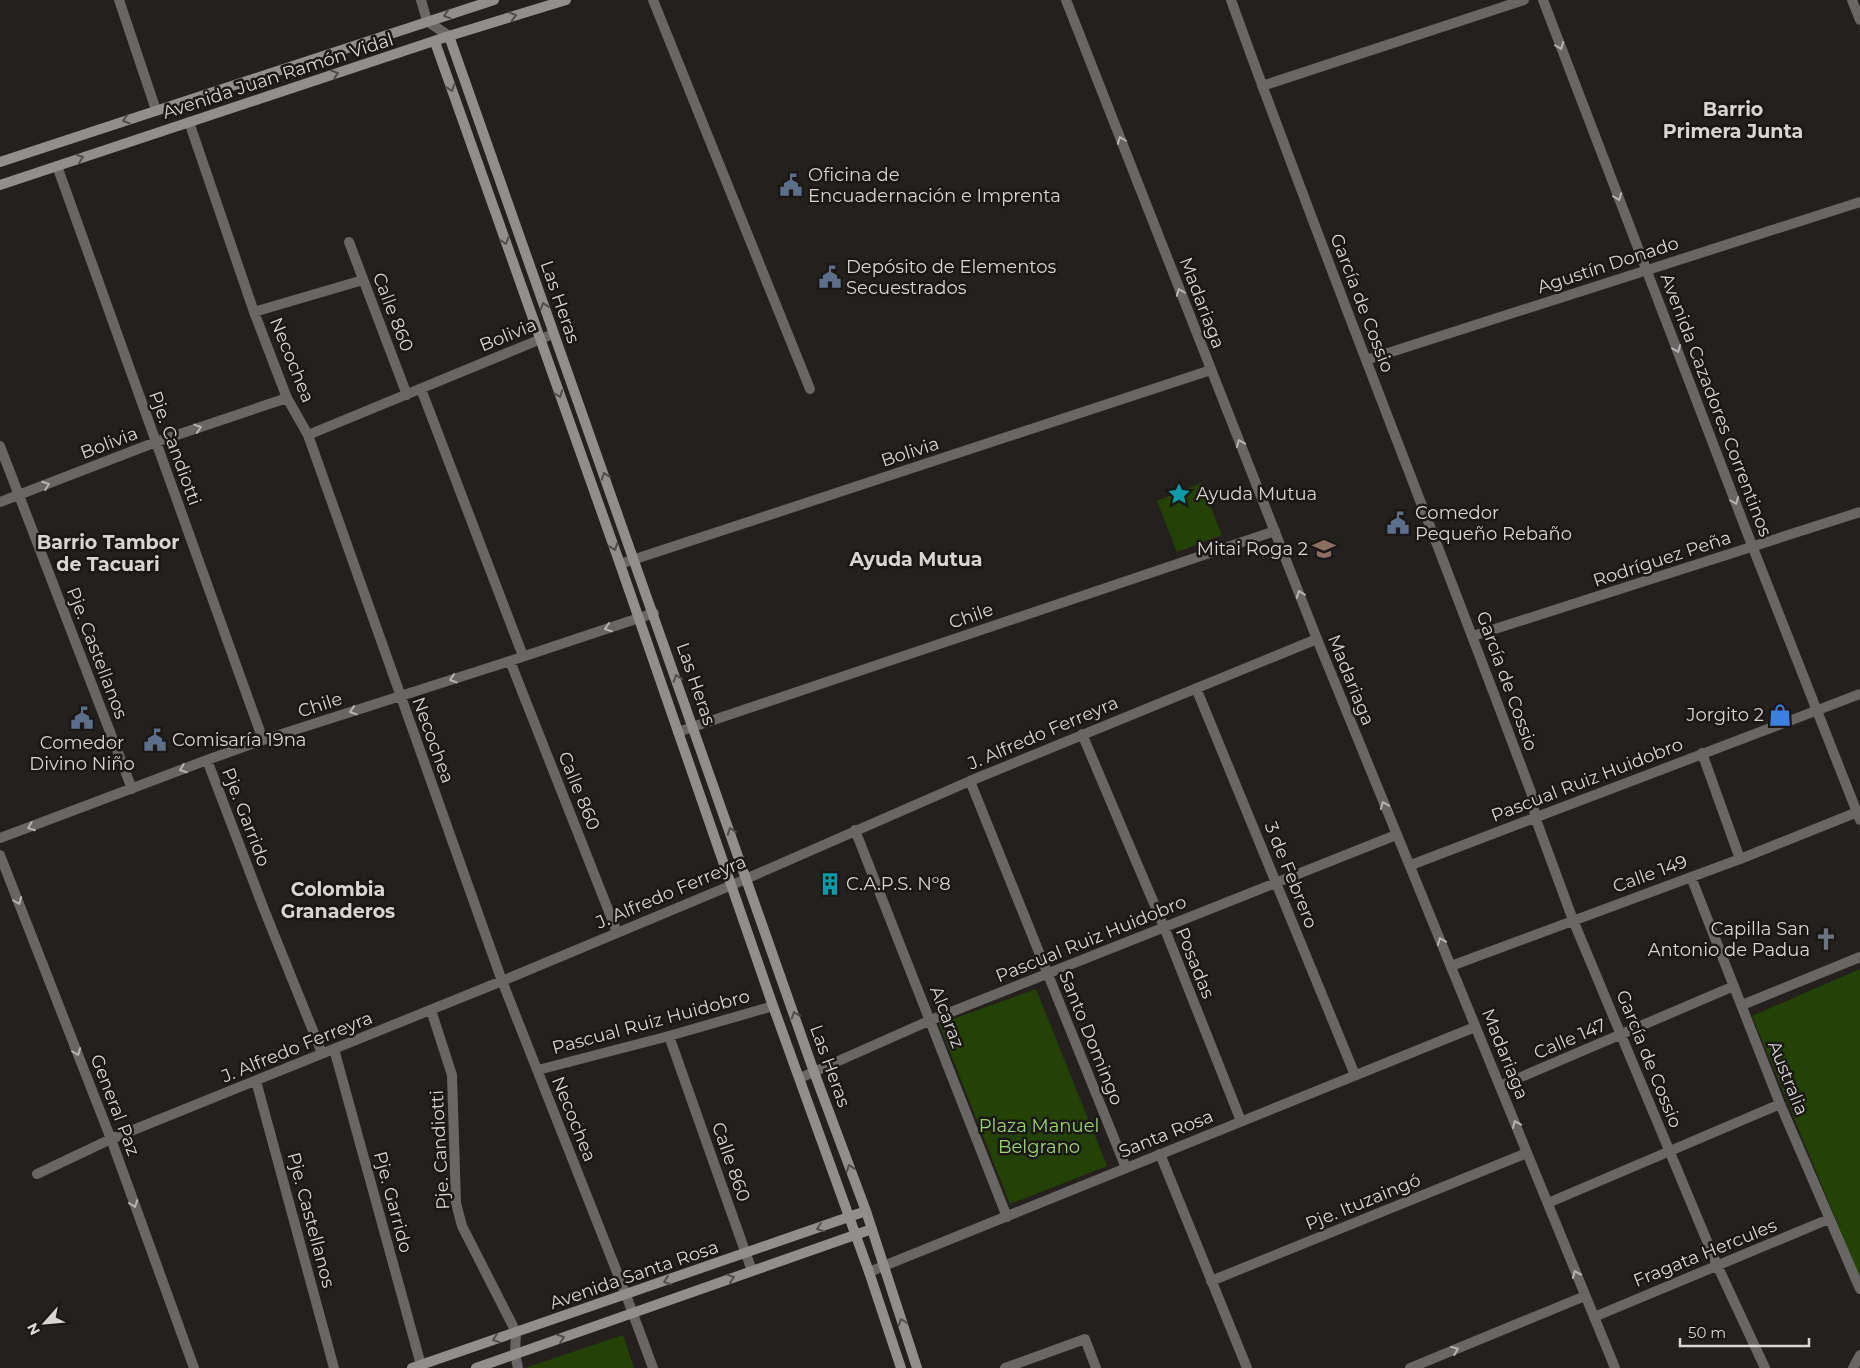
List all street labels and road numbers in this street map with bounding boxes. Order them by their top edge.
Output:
street label: Avenida Juan Ramón Vidal [160,28,396,124]
street label: García de Cossio [1325,231,1399,375]
street label: Agustín Donado [1534,232,1682,298]
street label: Madariaga [1175,254,1229,352]
street label: Las Heras [536,258,584,346]
street label: Calle 860 [368,269,418,355]
street label: Avenida Cazadores Correntinos [1655,270,1777,540]
street label: Necochea [265,314,319,406]
street label: Bolivia [476,314,540,356]
street label: Pje. Candiotti [144,388,206,508]
street label: Bolivia [77,422,141,464]
street label: Bolivia [878,432,942,472]
street label: Rodríguez Peña [1590,526,1734,592]
street label: Pje. Castellanos [62,584,132,722]
street label: Chile [946,598,996,634]
street label: García de Cossio [1472,608,1542,754]
street label: Madariaga [1323,631,1379,729]
street label: Las Heras [672,640,720,728]
street label: Chile [295,687,345,722]
street label: J. Alfredo Ferreyra [964,691,1121,775]
street label: Necochea [407,694,459,786]
street label: Pascual Ruiz Huidobro [1488,733,1686,827]
street label: Calle 860 [553,748,605,834]
street label: Pje. Garrido [217,764,275,870]
street label: 3 de Febrero [1260,819,1322,931]
street label: J. Alfredo Ferreyra [592,850,749,934]
street label: Calle 149 [1610,850,1690,898]
street label: Pascual Ruiz Huidobro [992,891,1190,987]
street label: Posadas [1171,924,1219,1002]
street label: Santo Domingo [1054,968,1128,1108]
street label: Alcaraz [925,983,969,1051]
street label: Pascual Ruiz Huidobro [550,985,752,1059]
street label: García de Cossio [1611,987,1687,1131]
street label: Madariaga [1477,1005,1533,1103]
street label: J. Alfredo Ferreyra [217,1007,376,1088]
street label: Calle 147 [1530,1014,1610,1064]
street label: Las Heras [805,1022,855,1110]
street label: Australia [1763,1038,1813,1118]
street label: General Paz [86,1051,144,1159]
street label: Necochea [547,1073,601,1165]
street label: Pje. Candiotti [426,1089,454,1211]
street label: Santa Rosa [1116,1105,1216,1163]
street label: Calle 860 [707,1119,755,1205]
street label: Pje. Garrido [369,1149,417,1255]
street label: Pje. Castellanos [282,1150,340,1290]
street label: Pje. Ituzaingó [1302,1169,1424,1235]
street label: Fragata Hercules [1630,1214,1780,1292]
street label: Avenida Santa Rosa [547,1236,721,1314]

